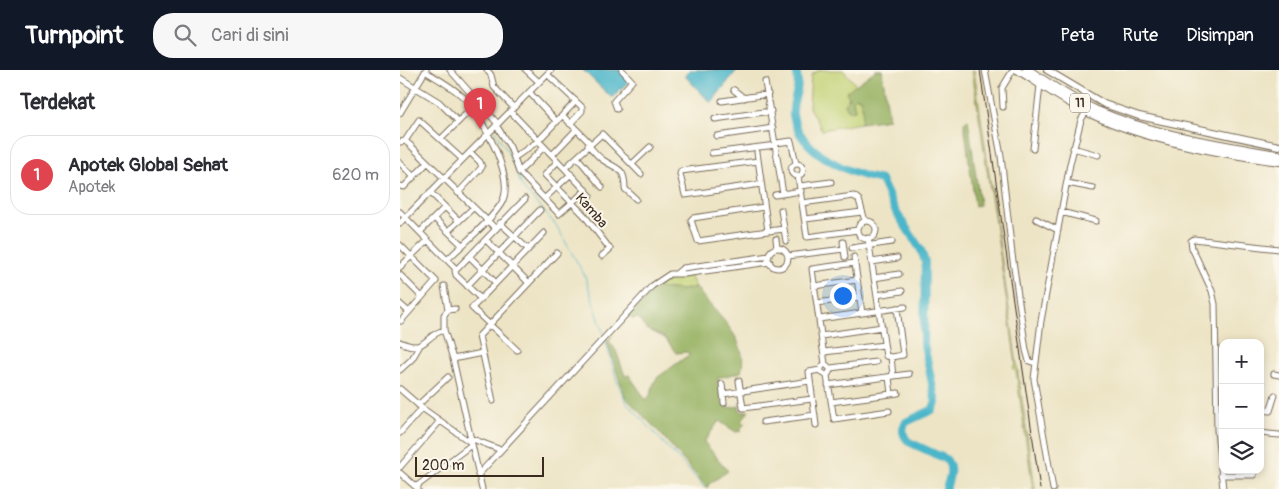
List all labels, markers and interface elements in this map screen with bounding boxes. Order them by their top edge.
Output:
search box [153,13,503,58]
text: Turnpoint [25,21,123,50]
icon: search [171,21,199,49]
text: Cari di sini [211,23,289,47]
text: Peta [1060,24,1095,47]
text: Rute [1123,24,1158,47]
text: Disimpan [1186,24,1254,47]
pin: 1 [464,88,496,129]
text: Terdekat [20,89,95,116]
road number: 11 [1070,93,1090,112]
text: Apotek Global Sehat [68,153,228,177]
text: 1 [34,165,40,185]
text: 620 m [332,165,379,185]
text: Apotek [68,177,116,197]
street label: Kamba [572,189,611,231]
your location [830,283,856,309]
map controls [1219,339,1264,474]
button: + [1219,339,1264,384]
button: − [1219,384,1264,429]
button: layers [1219,429,1264,474]
scale bar [415,454,544,477]
text: 200 m [422,457,464,474]

